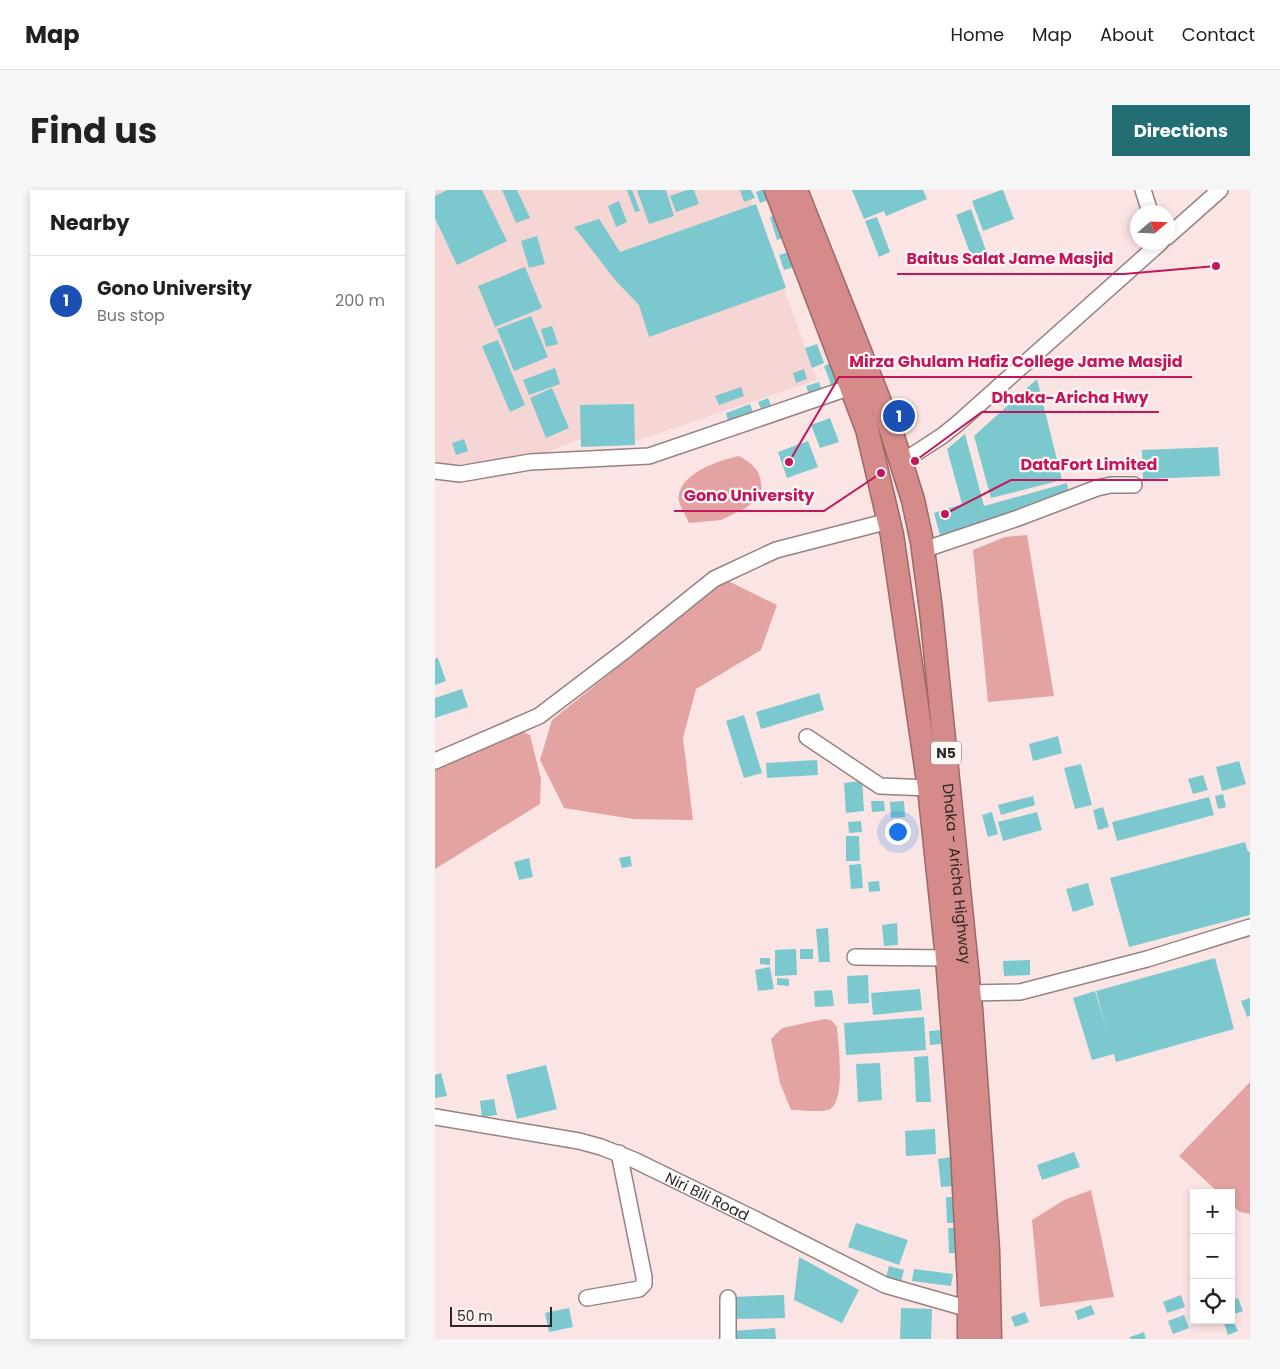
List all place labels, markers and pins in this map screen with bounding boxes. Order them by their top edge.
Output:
callout: Baitus Salat Jame Masjid [897,243,1124,274]
callout: Mirza Ghulam Hafiz College Jame Masjid [839,346,1192,377]
callout: Dhaka-Aricha Hwy [982,381,1159,412]
pin: 1 [883,397,915,435]
callout: DataFort Limited [1011,449,1168,480]
callout: Gono University [674,480,824,511]

